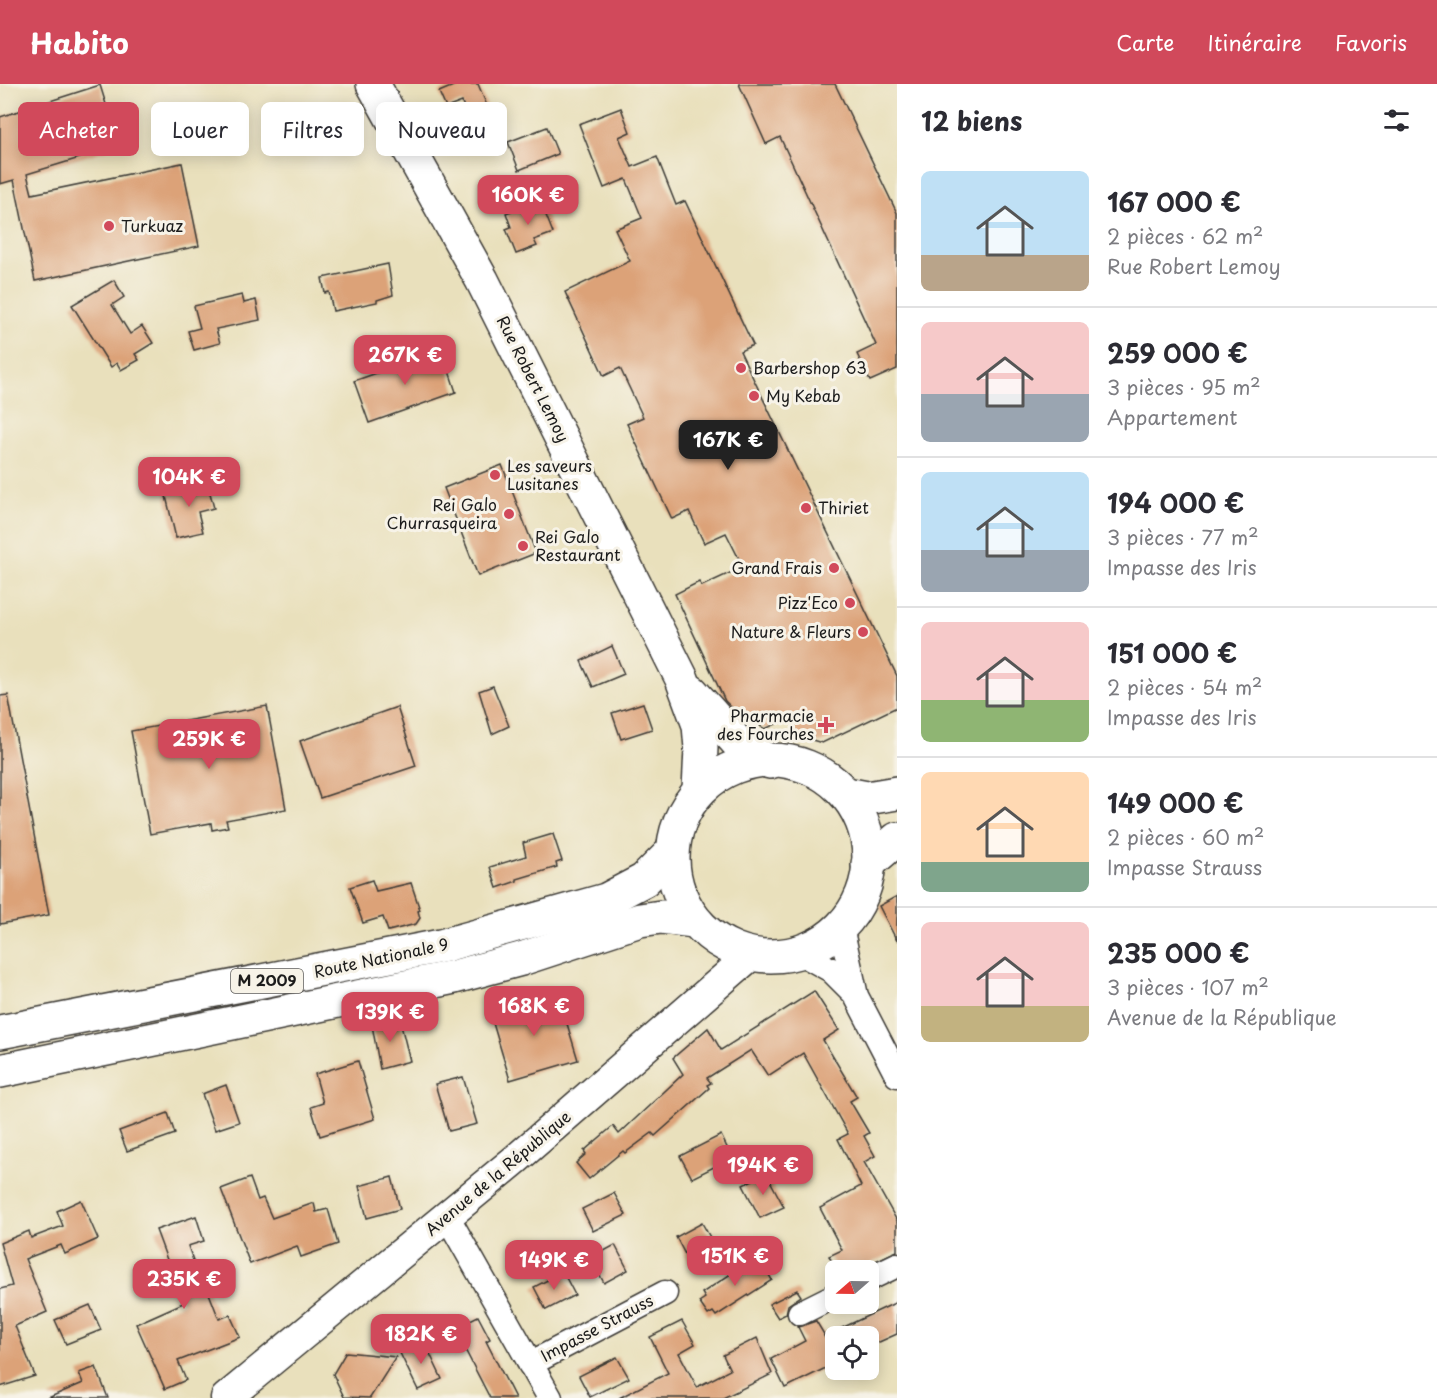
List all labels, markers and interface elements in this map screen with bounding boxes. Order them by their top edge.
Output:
text: Habito [30,21,129,64]
text: Carte [1116,26,1175,58]
text: Itinéraire [1208,26,1302,58]
text: Favoris [1335,26,1407,58]
text: 12 biens [921,101,1022,140]
chip: Acheter [18,102,139,156]
chip: Louer [151,102,249,156]
chip: Filtres [261,102,364,156]
chip: Nouveau [376,102,507,156]
icon: filters [1380,104,1413,137]
pin: 160K € [479,175,577,226]
text: 160K € [492,179,564,209]
text: 167 000 € [1107,182,1241,221]
icon: home [969,195,1041,267]
place label: Turkuaz [121,213,184,237]
marker: Turkuaz [102,219,116,233]
text: 2 pièces · 62 m² [1107,221,1263,251]
text: Rue Robert Lemoy [1107,251,1281,281]
street label: Rue Robert Lemoy [492,311,576,446]
text: 259 000 € [1107,333,1248,372]
pin: 267K € [356,335,454,386]
text: 267K € [368,339,442,369]
icon: home [969,346,1041,418]
place label: Barbershop 63 [753,355,867,379]
marker: Barbershop 63 [734,361,748,375]
text: 3 pièces · 95 m² [1107,372,1261,402]
place label: My Kebab [766,383,841,407]
marker: My Kebab [747,389,761,403]
text: Appartement [1107,402,1237,432]
pin: 167K € [679,420,777,471]
text: 167K € [693,424,763,454]
place label: Les saveurs Lusitanes [507,453,592,495]
pin: 104K € [140,457,238,508]
text: 104K € [152,461,226,491]
marker: Les saveurs Lusitanes [488,468,502,482]
text: 194 000 € [1107,483,1244,522]
place label: Rei Galo Churrasqueira [387,492,497,534]
place label: Thiriet [818,495,869,519]
icon: home [969,496,1041,568]
marker: Thiriet [799,501,813,515]
marker: Rei Galo Churrasqueira [502,507,516,521]
text: 3 pièces · 77 m² [1107,522,1259,552]
place label: Rei Galo Restaurant [535,524,621,566]
marker: Rei Galo Restaurant [516,539,530,553]
text: Impasse des Iris [1107,552,1257,582]
place label: Grand Frais [731,555,822,579]
marker: Grand Frais [827,561,841,575]
place label: Pizz'Eco [778,590,838,614]
marker: Pizz'Eco [843,596,857,610]
place label: Nature & Fleurs [731,619,851,643]
marker: Nature & Fleurs [856,625,870,639]
text: 151 000 € [1107,633,1237,672]
icon: home [969,646,1041,718]
text: 2 pièces · 54 m² [1107,672,1262,702]
text: Impasse des Iris [1107,702,1257,732]
place label: Pharmacie des Fourches [717,703,814,745]
marker: Pharmacie des Fourches [819,718,833,732]
pin: 259K € [160,719,258,770]
text: 259K € [172,723,246,753]
text: 149 000 € [1107,783,1244,822]
icon: home [969,796,1041,868]
text: 2 pièces · 60 m² [1107,822,1264,852]
text: Impasse Strauss [1107,852,1262,882]
street label: Route Nationale 9 [311,931,450,983]
text: 235 000 € [1107,933,1250,972]
icon: home [969,946,1041,1018]
road number: M 2009 [231,969,303,993]
text: 3 pièces · 107 m² [1107,972,1269,1002]
pin: 168K € [485,986,583,1037]
text: 168K € [498,990,570,1020]
pin: 139K € [341,992,439,1043]
text: 139K € [355,996,425,1026]
text: Avenue de la République [1107,1002,1337,1032]
street label: Avenue de la République [419,1104,576,1240]
pin: 194K € [714,1145,812,1196]
text: 194K € [727,1149,799,1179]
pin: 151K € [686,1236,784,1287]
pin: 149K € [505,1240,603,1291]
text: 151K € [701,1240,769,1270]
text: 149K € [519,1244,589,1274]
pin: 235K € [135,1259,233,1310]
north arrow [825,1260,879,1314]
map controls [825,1260,879,1380]
text: 235K € [147,1263,221,1293]
street label: Impasse Strauss [536,1287,657,1367]
pin: 182K € [372,1314,470,1365]
text: 182K € [385,1318,457,1348]
button: locate [825,1326,879,1380]

